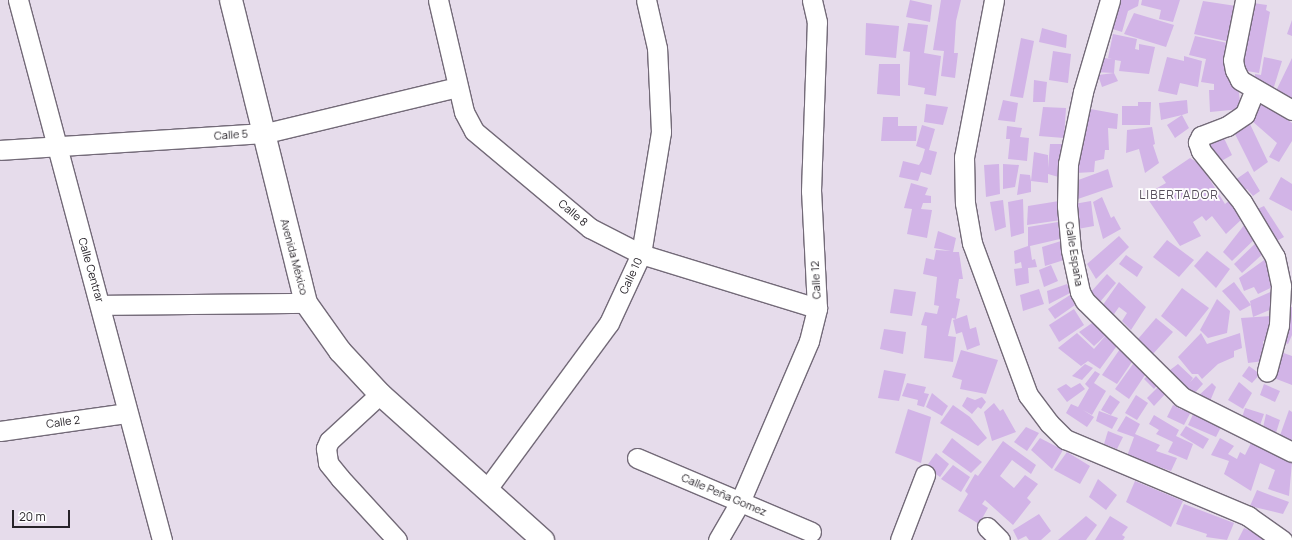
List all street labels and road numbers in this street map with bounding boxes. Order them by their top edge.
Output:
street label: Calle 5 [214,127,248,143]
street label: Calle 8 [556,197,590,229]
street label: Avenida México [277,217,311,297]
street label: Calle España [1062,221,1086,287]
street label: Calle Centrar [75,236,107,304]
street label: Calle 10 [617,256,645,296]
street label: Calle 12 [808,261,824,299]
street label: Calle 2 [45,413,81,431]
street label: Calle Peña Gomez [679,471,769,519]

